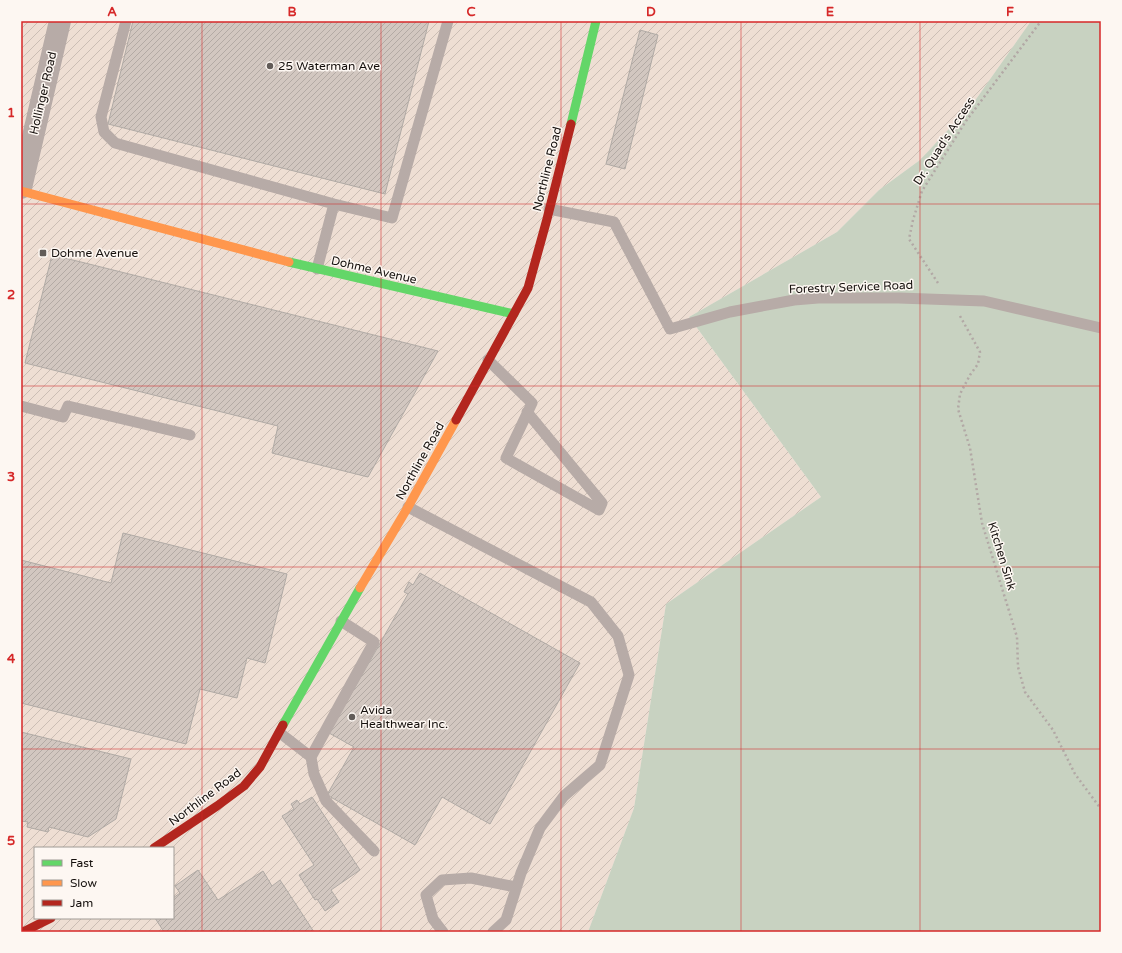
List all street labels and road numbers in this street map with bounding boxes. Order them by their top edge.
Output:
street label: Hollinger Road [27,50,59,136]
street label: Dr. Quad's Access [910,94,978,188]
street label: Northline Road [530,125,564,213]
street label: Dohme Avenue [330,253,418,287]
street label: Forestry Service Road [789,278,913,296]
street label: Northline Road [393,420,447,502]
street label: Kitchen Sink [985,520,1019,592]
street label: Northline Road [166,765,244,829]

